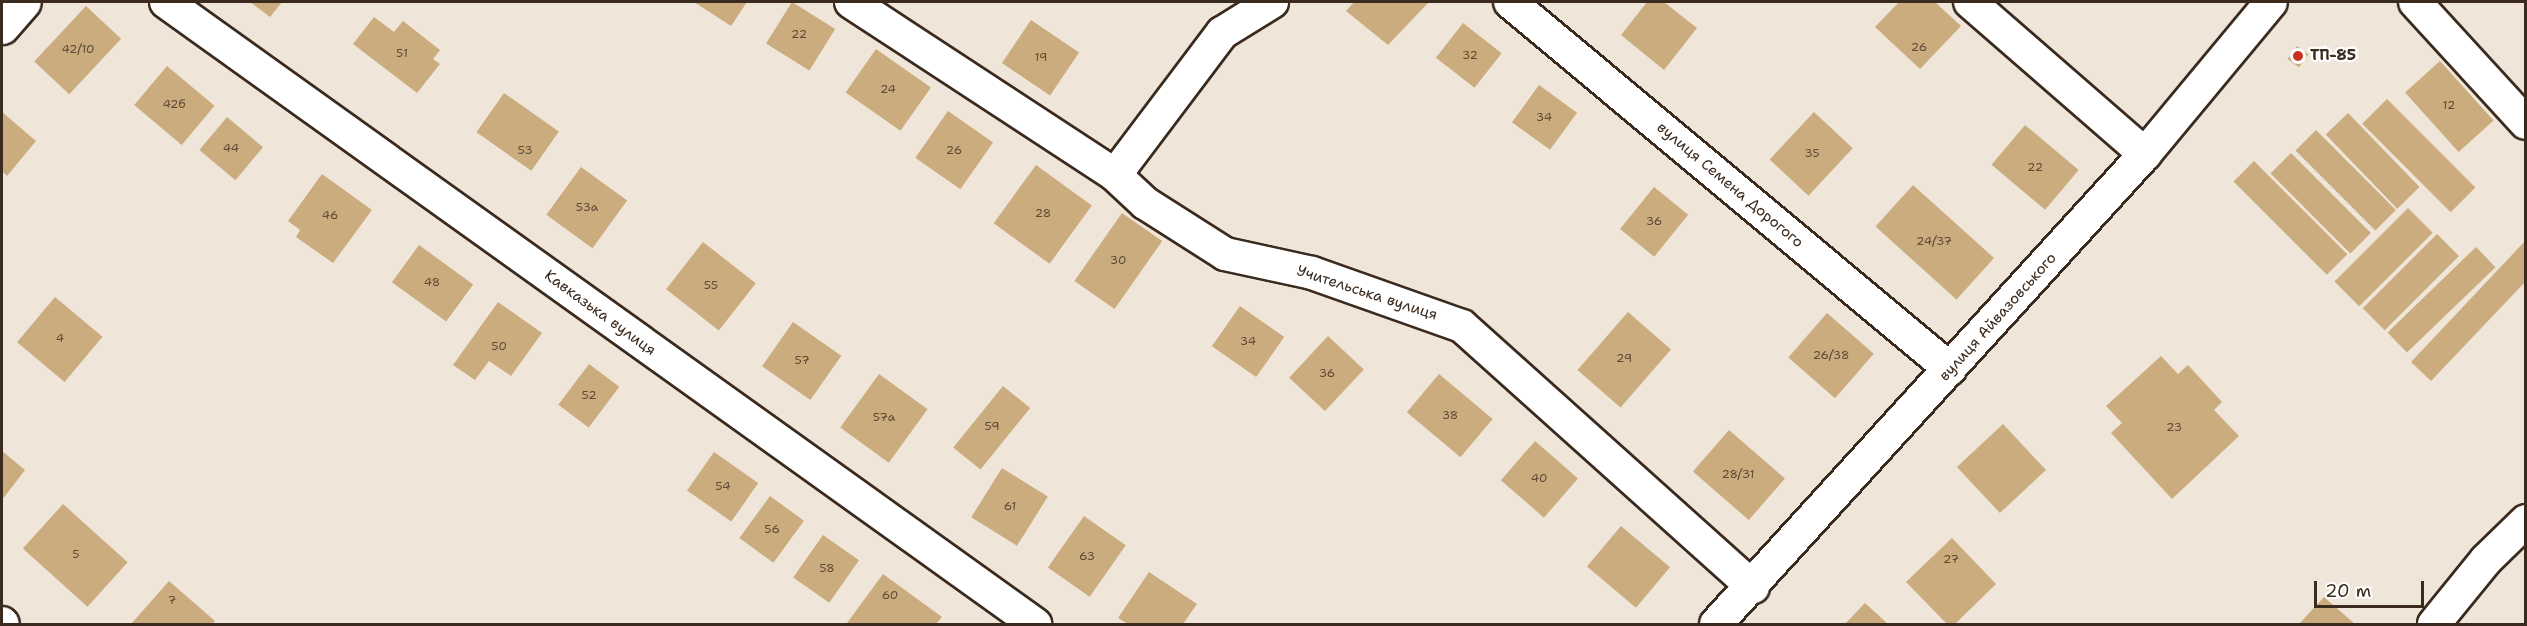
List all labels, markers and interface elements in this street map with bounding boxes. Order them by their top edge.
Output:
house number: 22 [791,28,807,42]
house number: 26 [1911,41,1927,55]
house number: 42/10 [61,43,95,57]
house number: 51 [396,47,408,61]
place label: ТП-85 [2310,47,2356,65]
house number: 32 [1462,49,1478,63]
marker: ТП-85 [2291,49,2305,63]
house number: 19 [1035,51,1047,65]
house number: 24 [880,83,896,97]
house number: 42б [162,98,186,112]
house number: 12 [2443,99,2455,113]
house number: 34 [1536,111,1552,125]
street label: вулиця Семена Дорогого [1653,118,1807,252]
house number: 44 [223,142,239,156]
house number: 53 [517,144,533,158]
house number: 26 [946,144,962,158]
house number: 35 [1804,147,1820,161]
house number: 22 [2027,161,2043,175]
house number: 53а [576,201,598,215]
house number: 28 [1035,207,1051,221]
house number: 46 [322,209,338,223]
house number: 36 [1646,215,1662,229]
house number: 24/37 [1916,235,1952,249]
street label: вулиця Айвазовського [1936,249,2060,385]
house number: 30 [1110,254,1126,268]
street label: Учительська вулиця [1294,262,1440,324]
street label: Кавказька вулиця [541,266,659,360]
house number: 48 [424,276,440,290]
house number: 55 [704,279,718,293]
house number: 4 [56,332,64,346]
house number: 34 [1240,335,1256,349]
house number: 50 [491,340,507,354]
house number: 26/38 [1813,349,1849,363]
house number: 29 [1616,352,1632,366]
house number: 57 [794,354,810,368]
house number: 36 [1319,367,1335,381]
house number: 52 [581,389,597,403]
house number: 38 [1442,409,1458,423]
house number: 57а [873,411,895,425]
house number: 59 [984,420,1000,434]
house number: 23 [2166,421,2182,435]
house number: 28/31 [1721,468,1755,482]
house number: 40 [1531,472,1547,486]
house number: 54 [715,480,731,494]
house number: 61 [1004,500,1016,514]
house number: 56 [764,523,780,537]
house number: 5 [72,548,80,562]
house number: 63 [1079,550,1095,564]
house number: 27 [1943,553,1959,567]
house number: 58 [819,562,835,576]
scale bar [2317,569,2426,607]
text: 20 m [2325,579,2371,603]
house number: 60 [882,589,898,603]
house number: 7 [168,594,176,608]

